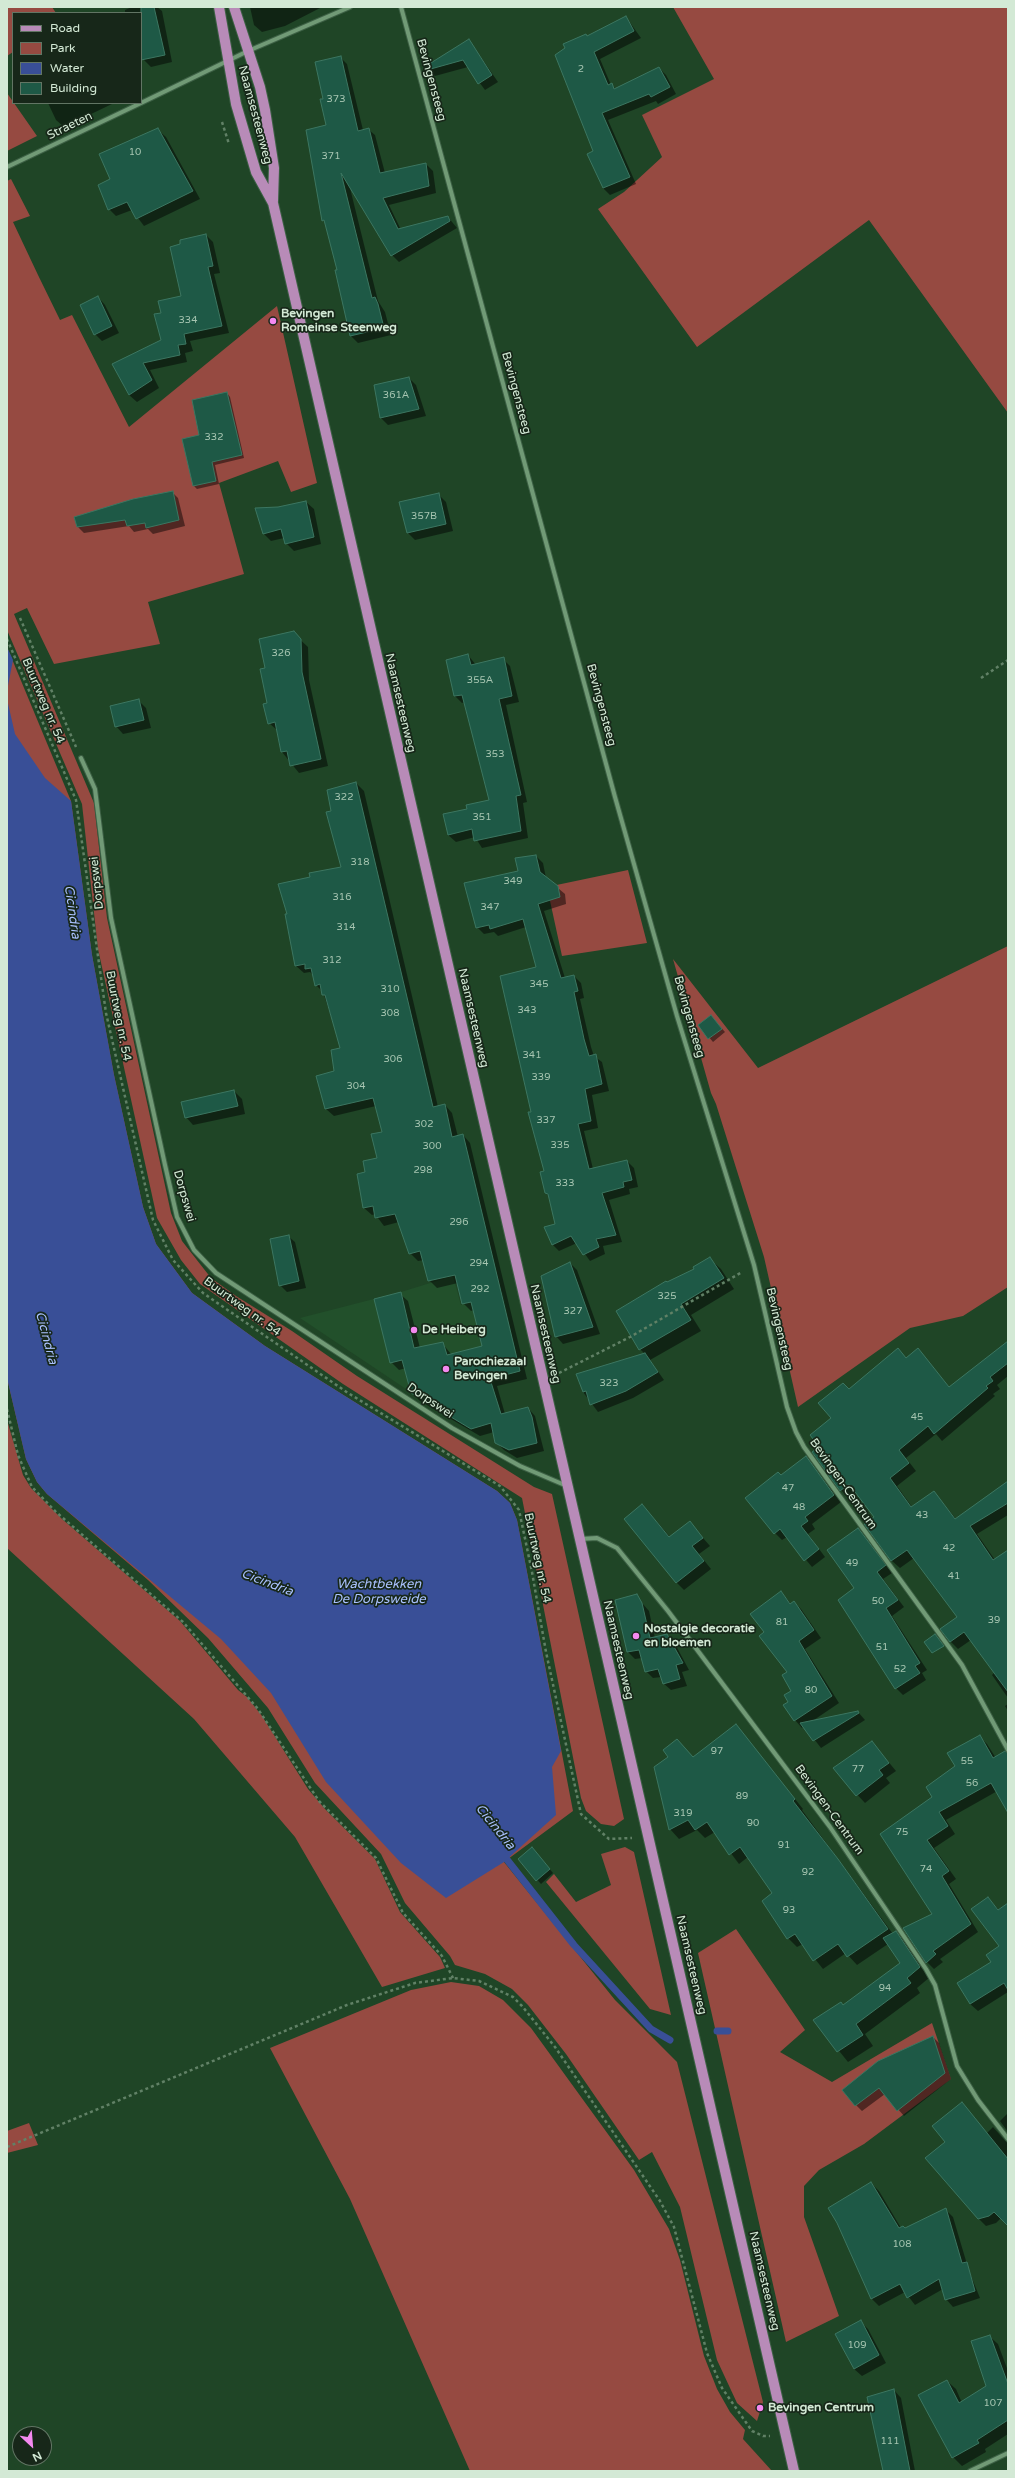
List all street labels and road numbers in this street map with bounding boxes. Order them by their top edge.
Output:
street label: Bevingensteeg [413,37,449,123]
street label: Naamsesteenweg [235,64,275,166]
street label: Straeten [45,109,95,143]
street label: Bevingensteeg [498,350,534,436]
street label: Naamsesteenweg [382,652,418,754]
street label: Buurtweg nr. 54 [18,656,68,746]
street label: Bevingensteeg [583,662,619,748]
street label: Dorpswei [87,856,107,910]
street label: Naamsesteenweg [455,967,491,1069]
street label: Buurtweg nr. 54 [102,970,134,1062]
street label: Bevingensteeg [670,974,708,1060]
street label: Dorpswei [170,1168,198,1224]
street label: Buurtweg nr. 54 [201,1274,283,1340]
street label: Naamsesteenweg [527,1283,563,1385]
street label: Bevingensteeg [762,1286,796,1372]
street label: Dorpswei [404,1380,456,1422]
street label: Bevingen-Centrum [806,1436,880,1532]
street label: Buurtweg nr. 54 [520,1512,554,1604]
street label: Naamsesteenweg [600,1599,636,1701]
street label: Bevingen-Centrum [791,1762,867,1858]
street label: Naamsesteenweg [673,1914,709,2016]
street label: Naamsesteenweg [746,2230,782,2332]

